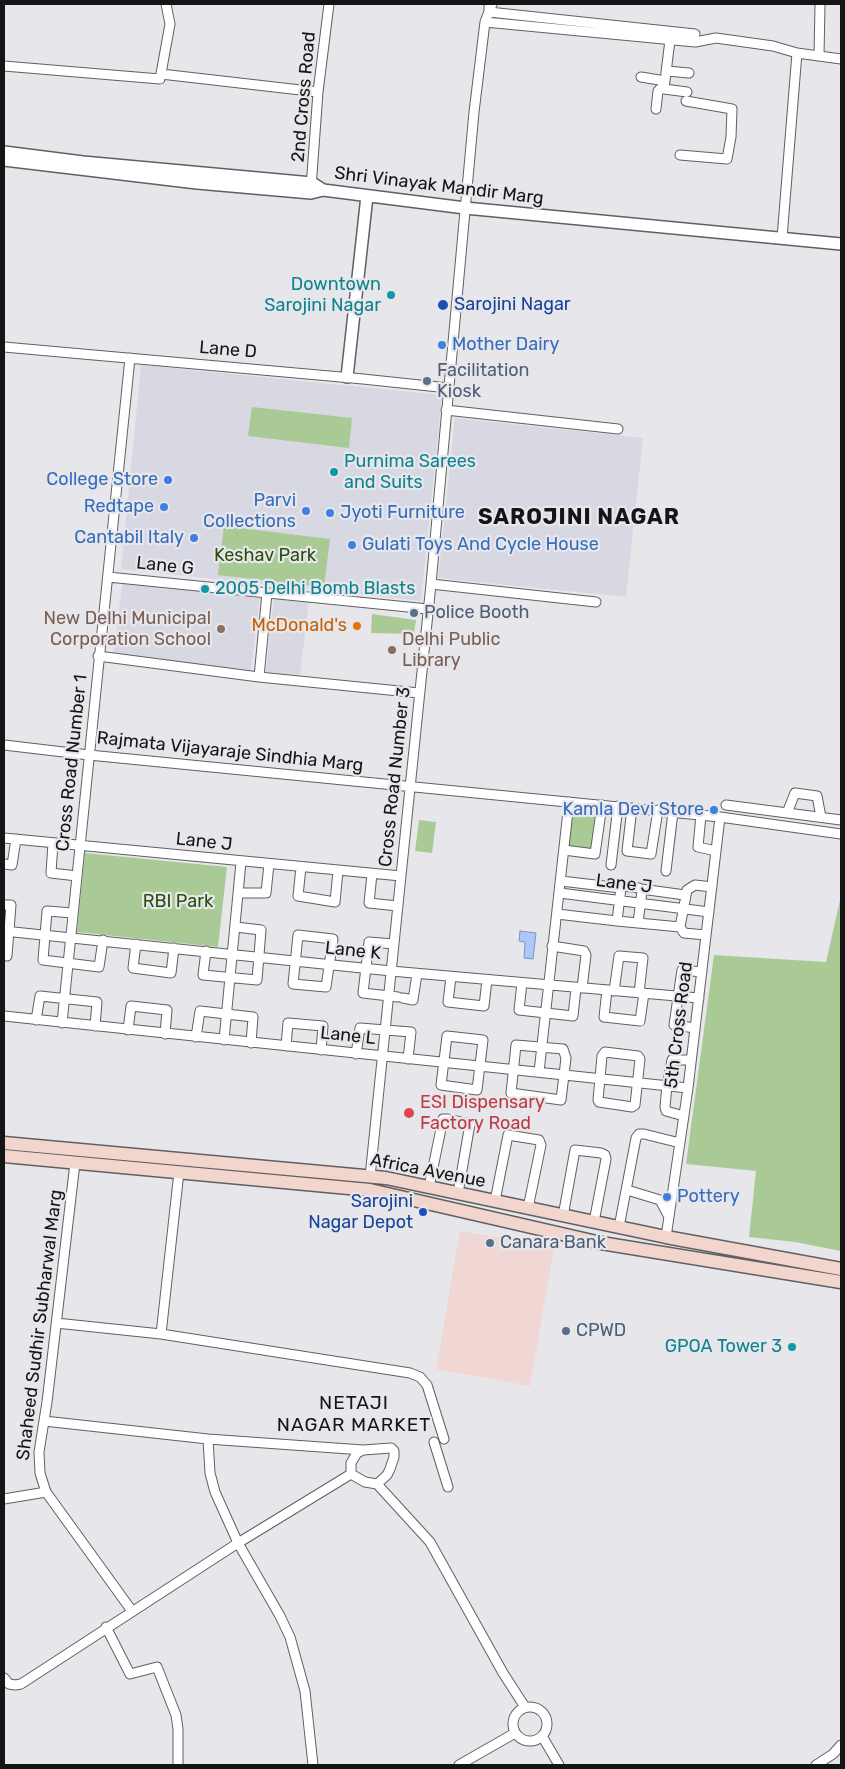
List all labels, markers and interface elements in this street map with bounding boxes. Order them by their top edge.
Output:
street label: 2nd Cross Road [288,31,320,163]
street label: Shri Vinayak Mandir Marg [333,162,545,210]
place label: Downtown Sarojini Nagar [264,274,381,316]
marker: Downtown Sarojini Nagar [385,289,397,301]
place label: Sarojini Nagar [454,294,571,316]
marker: Sarojini Nagar [436,298,450,312]
place label: Mother Dairy [452,334,559,356]
street label: Lane D [198,337,258,363]
marker: Mother Dairy [436,339,448,351]
place label: Facilitation Kiosk [437,360,529,402]
marker: Facilitation Kiosk [421,375,433,387]
place label: Purnima Sarees and Suits [344,451,476,494]
marker: Purnima Sarees and Suits [328,466,340,478]
place label: College Store [46,469,158,491]
marker: College Store [162,474,174,486]
place label: Parvi Collections [203,490,296,532]
place label: Redtape [84,496,154,518]
marker: Redtape [158,501,170,513]
place label: Jyoti Furniture [340,502,465,524]
marker: Parvi Collections [300,505,312,517]
district label: SAROJINI NAGAR [476,505,682,531]
marker: Jyoti Furniture [324,507,336,519]
place label: Cantabil Italy [74,527,184,549]
marker: Cantabil Italy [188,532,200,544]
place label: Gulati Toys And Cycle House [362,534,599,556]
marker: Gulati Toys And Cycle House [346,539,358,551]
park label: Keshav Park [214,545,316,567]
street label: Lane G [135,552,195,580]
place label: 2005 Delhi Bomb Blasts [215,578,415,600]
marker: 2005 Delhi Bomb Blasts [199,583,211,595]
place label: Police Booth [424,602,530,624]
marker: Police Booth [408,607,420,619]
place label: New Delhi Municipal Corporation School [44,608,211,650]
place label: McDonald's [251,615,347,637]
marker: McDonald's [351,620,363,632]
marker: New Delhi Municipal Corporation School [215,623,227,635]
place label: Delhi Public Library [402,629,500,672]
marker: Delhi Public Library [386,644,398,656]
street label: Cross Road Number 1 [52,673,92,853]
street label: Cross Road Number 3 [375,686,415,868]
street label: Rajmata Vijayaraje Sindhia Marg [96,727,364,777]
place label: Kamla Devi Store [562,799,704,821]
marker: Kamla Devi Store [708,804,720,816]
street label: Lane J [175,828,233,856]
street label: Lane J [594,870,654,898]
park label: RBI Park [143,891,213,913]
street label: Lane K [324,937,382,965]
street label: 5th Cross Road [661,960,697,1090]
street label: Lane L [319,1022,377,1050]
place label: ESI Dispensary Factory Road [420,1092,545,1134]
marker: ESI Dispensary Factory Road [402,1106,416,1120]
street label: Africa Avenue [368,1149,488,1193]
place label: Pottery [677,1186,740,1208]
street label: Shaheed Sudhir Subharwal Marg [13,1188,67,1462]
place label: Sarojini Nagar Depot [308,1191,413,1234]
marker: Pottery [661,1191,673,1203]
marker: Sarojini Nagar Depot [417,1206,429,1218]
place label: Canara Bank [500,1232,606,1254]
marker: Canara Bank [484,1237,496,1249]
place label: CPWD [576,1320,626,1342]
marker: CPWD [560,1325,572,1337]
place label: GPOA Tower 3 [665,1336,782,1358]
marker: GPOA Tower 3 [786,1341,798,1353]
district label: NETAJI NAGAR MARKET [275,1393,433,1437]

